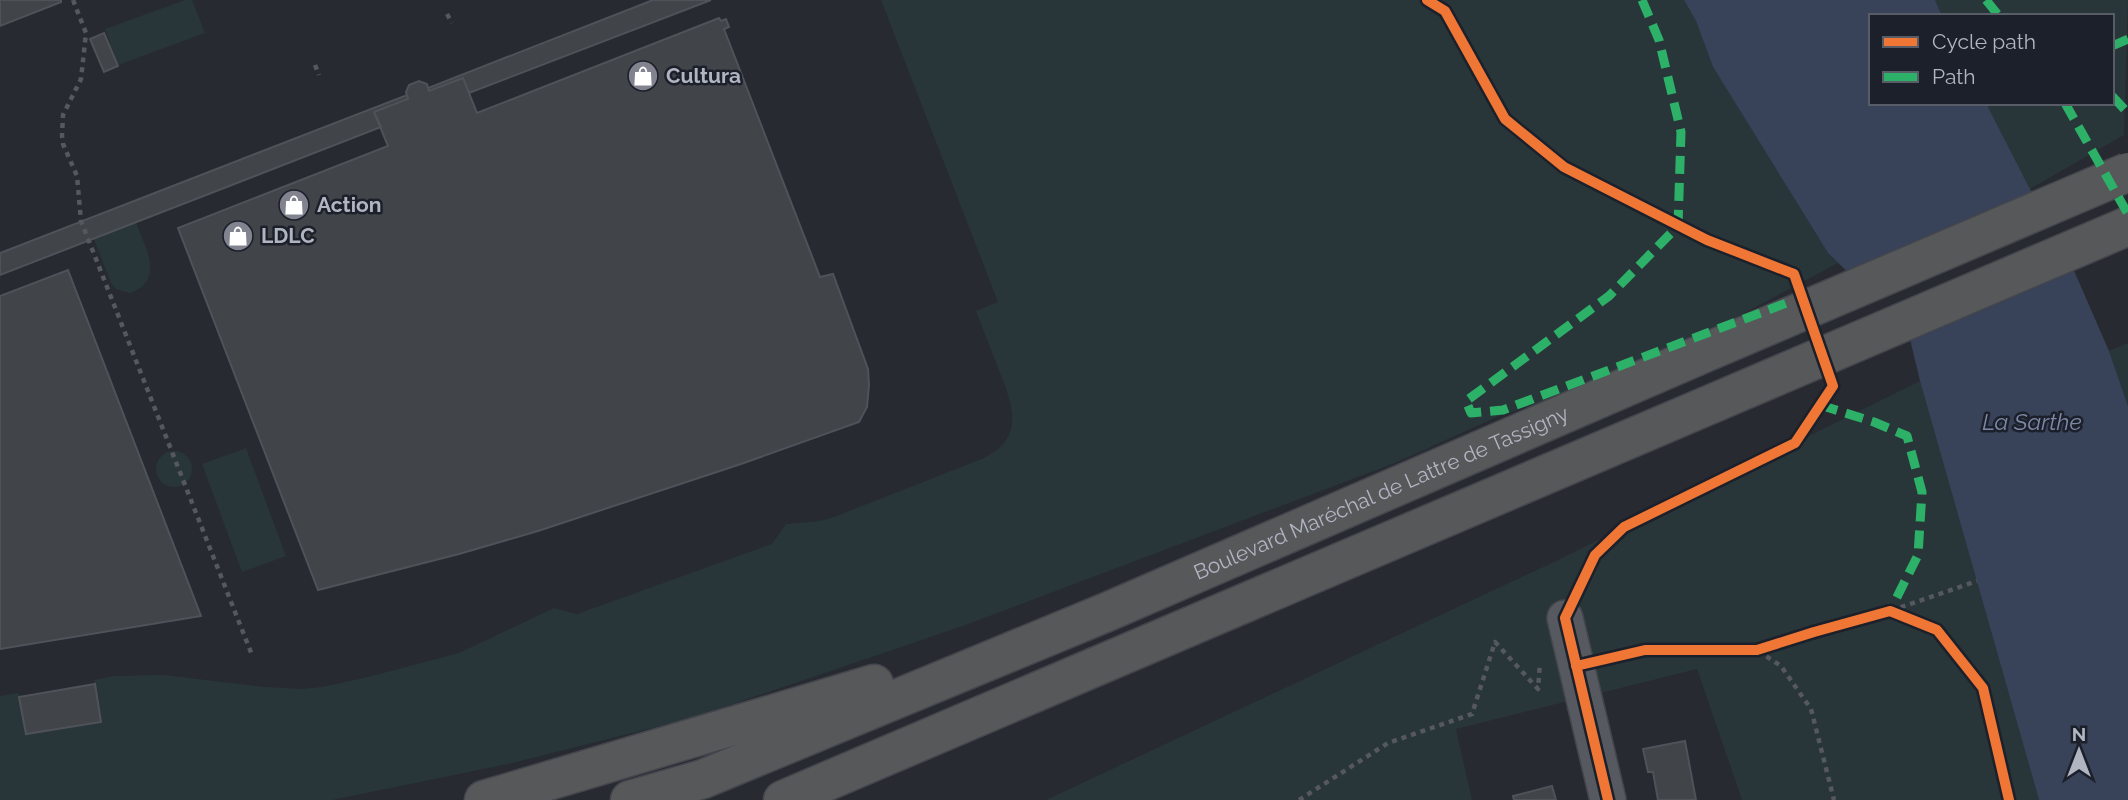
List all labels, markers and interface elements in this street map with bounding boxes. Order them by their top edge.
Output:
legend [1869,14,2114,105]
text: Cycle path [1932,29,2036,54]
shop icon: Cultura [626,59,660,93]
place label: Cultura [666,63,741,88]
text: Path [1932,64,1976,89]
shop icon: Action [277,188,311,222]
place label: Action [317,192,381,217]
shop icon: LDLC [221,219,255,253]
place label: LDLC [261,223,315,248]
street label: Boulevard Maréchal de Lattre de Tassigny [1190,400,1572,585]
water label: La Sarthe [1982,408,2082,435]
north arrow [2044,716,2114,786]
text: N [2072,723,2086,745]

